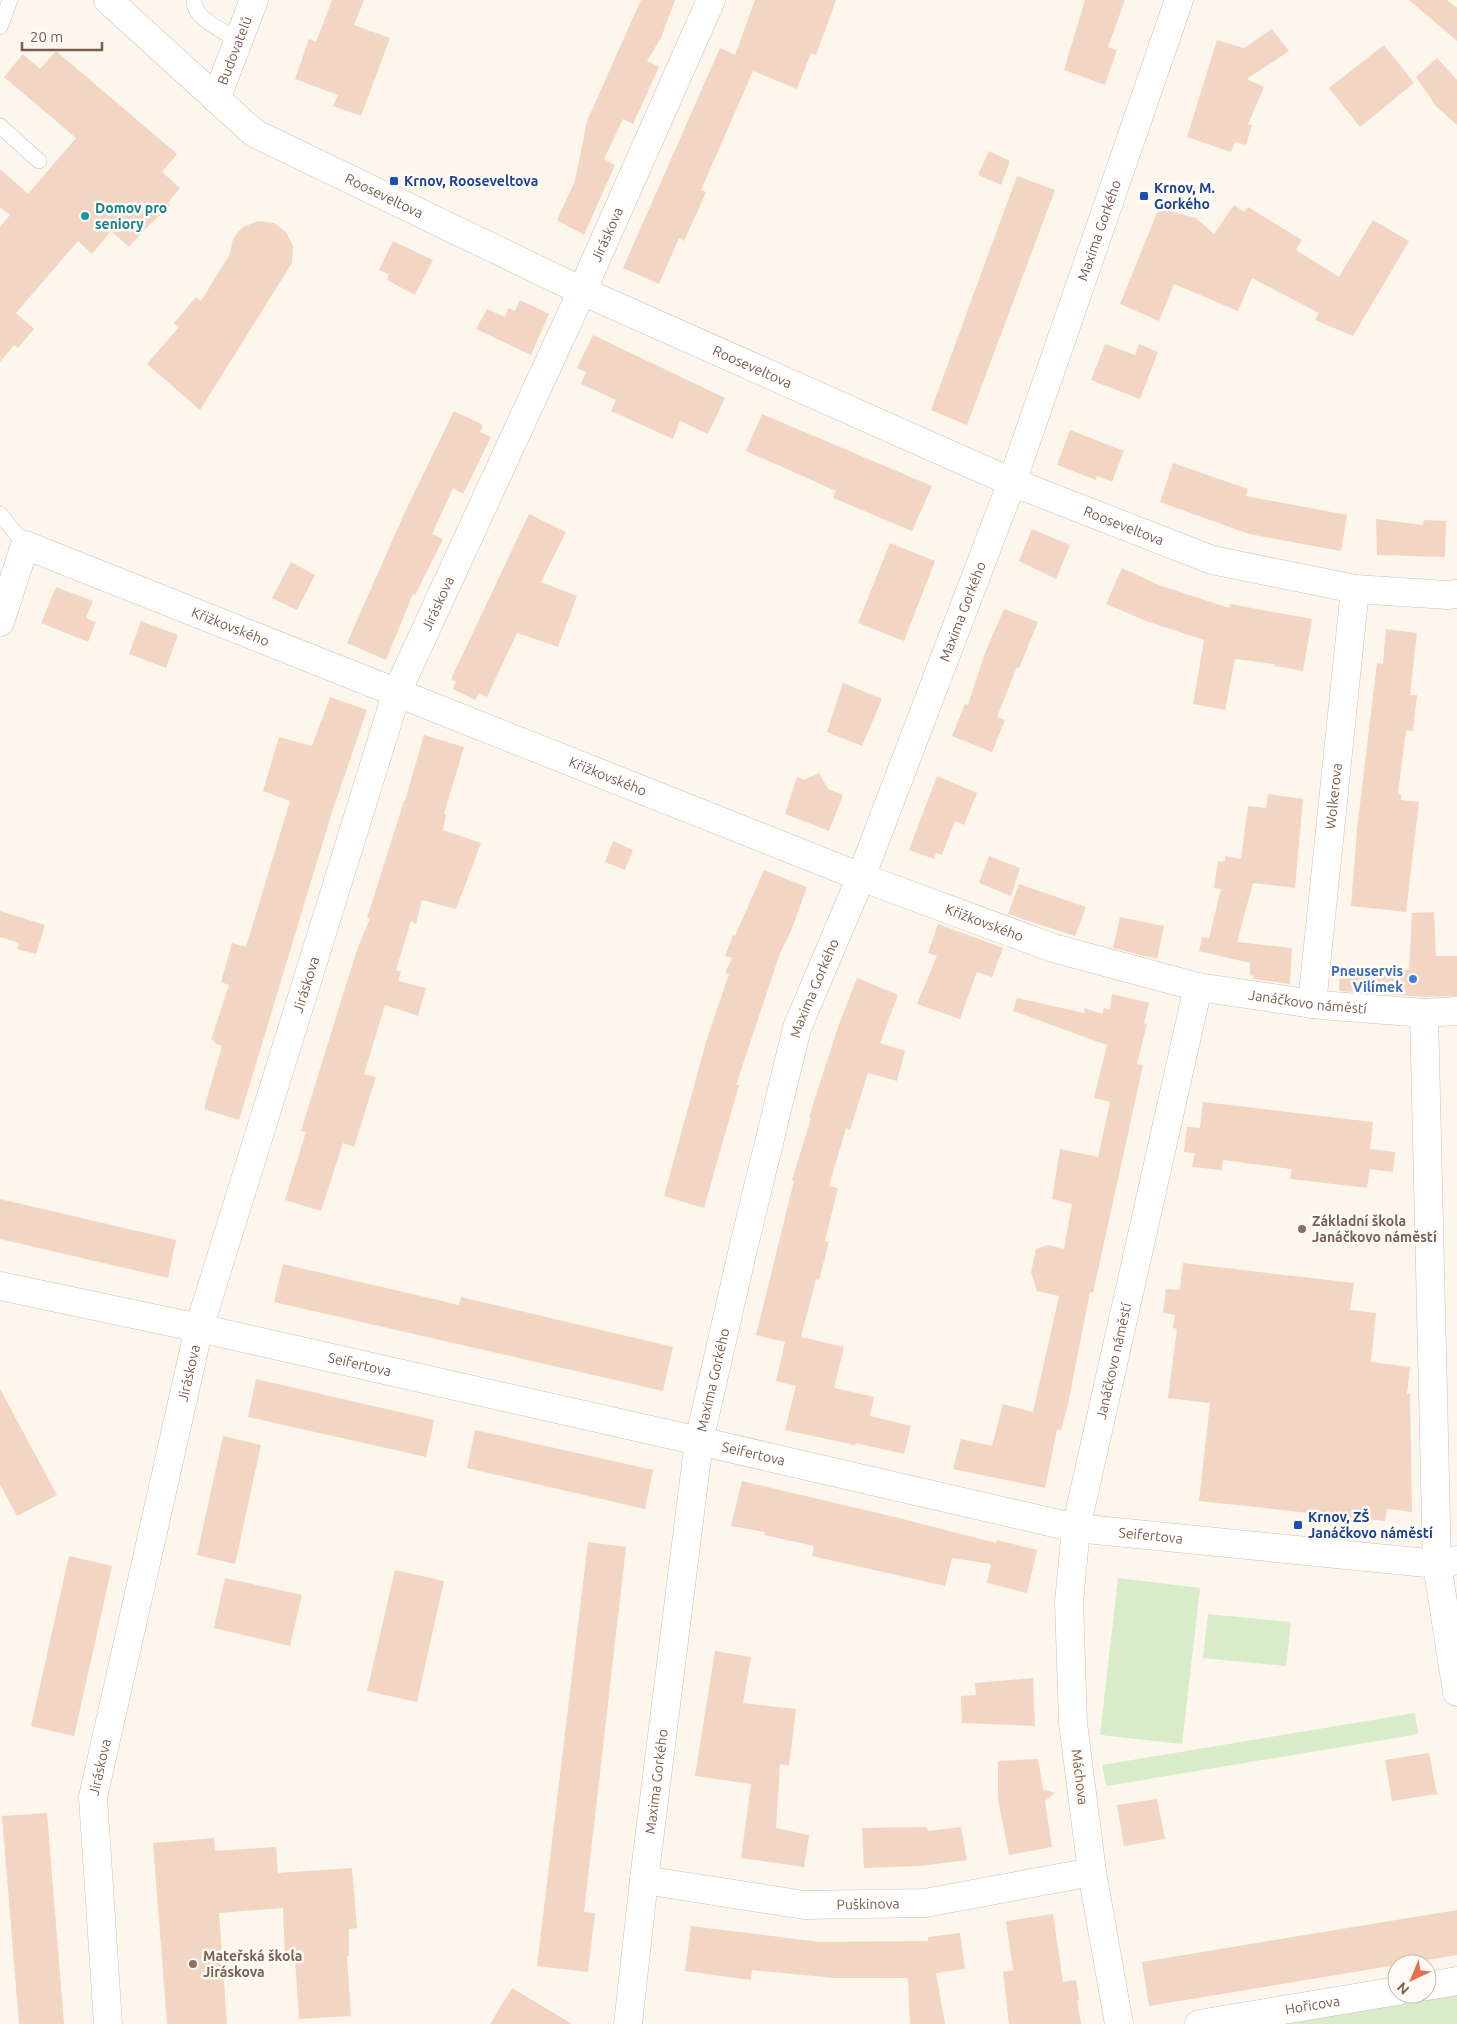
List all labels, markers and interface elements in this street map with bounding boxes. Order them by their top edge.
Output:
street label: Budovatelů [214,14,255,87]
scale bar [22,20,102,52]
text: 20 m [30,28,63,45]
street label: Rooseveltova [343,170,426,221]
place label: Krnov, Rooseveltova [404,173,538,189]
marker: Krnov, Rooseveltova [388,175,400,187]
street label: Maxima Gorkého [1074,178,1124,283]
place label: Krnov, M. Gorkého [1154,180,1215,212]
marker: Krnov, M. Gorkého [1138,190,1150,202]
place label: Domov pro seniory [95,200,167,232]
street label: Jiráskova [588,205,626,264]
marker: Domov pro seniory [79,210,91,222]
street label: Rooseveltova [710,342,794,391]
street label: Rooseveltova [1081,503,1166,548]
street label: Maxima Gorkého [936,559,989,664]
street label: Jiráskova [418,574,457,633]
street label: Křižkovského [189,604,272,649]
street label: Křižkovského [567,754,649,799]
street label: Wolkerova [1322,762,1345,830]
street label: Křižkovského [943,901,1026,944]
street label: Maxima Gorkého [787,936,842,1039]
street label: Jiráskova [290,955,322,1015]
place label: Pneuservis Vilímek [1331,963,1403,995]
marker: Pneuservis Vilímek [1407,973,1419,985]
street label: Janáčkovo náměstí [1247,987,1368,1017]
place label: Základní škola Janáčkovo náměstí [1312,1213,1437,1245]
marker: Základní škola Janáčkovo náměstí [1296,1223,1308,1235]
street label: Janáčkovo náměstí [1093,1301,1135,1421]
street label: Maxima Gorkého [693,1326,733,1433]
street label: Jiráskova [175,1343,203,1403]
street label: Seifertova [326,1349,393,1379]
street label: Seifertova [720,1439,787,1469]
place label: Krnov, ZŠ Janáčkovo náměstí [1308,1508,1433,1541]
marker: Krnov, ZŠ Janáčkovo náměstí [1292,1519,1304,1531]
street label: Seifertova [1118,1524,1184,1547]
street label: Maxima Gorkého [642,1728,671,1835]
street label: Jiráskova [86,1737,114,1797]
street label: Máchova [1069,1748,1091,1806]
street label: Puškinova [836,1895,900,1912]
place label: Mateřská škola Jiráskova [203,1948,302,1980]
north arrow [1387,1954,1437,2004]
marker: Mateřská škola Jiráskova [187,1958,199,1970]
text: N [1394,1979,1412,1998]
street label: Hořicova [1284,1993,1341,2018]

